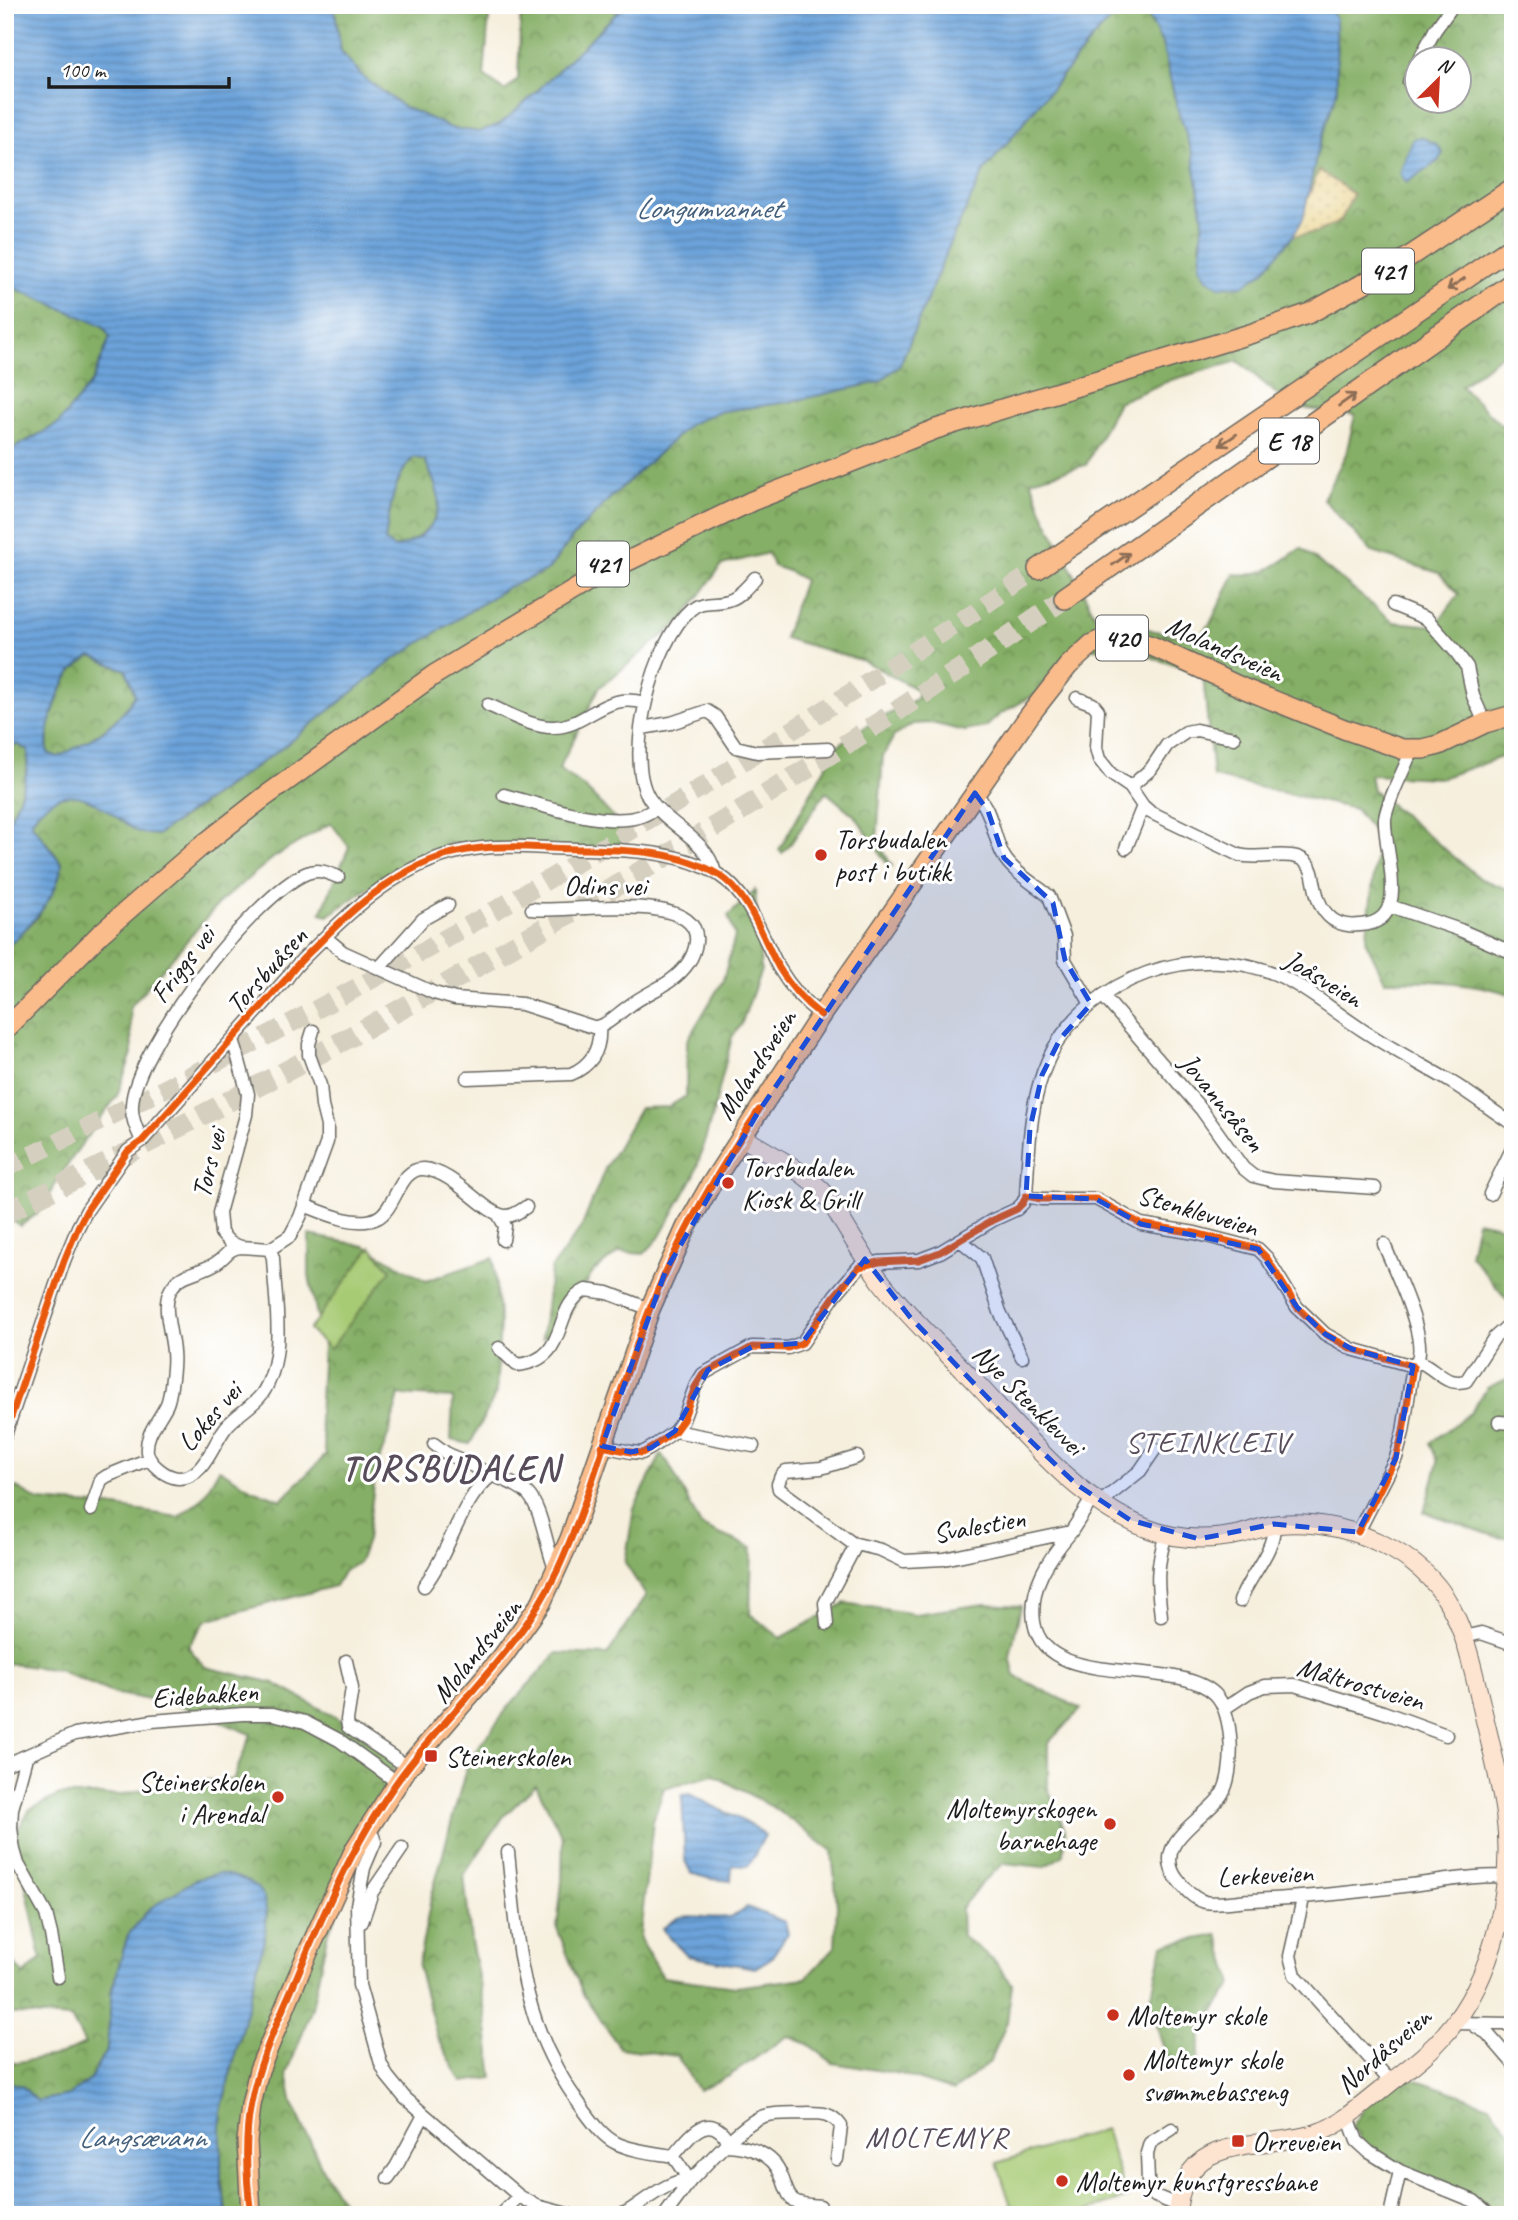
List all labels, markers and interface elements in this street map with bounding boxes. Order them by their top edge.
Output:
scale bar [49,46,229,90]
north arrow [1402,46,1472,116]
text: N [1434,52,1458,80]
text: 100 m [60,57,107,83]
water label: Longumvannet [636,189,786,227]
road number: 421 [1362,248,1414,294]
one-way arrow [1447,277,1466,292]
one-way arrow [1337,393,1356,407]
road number: E 18 [1259,418,1319,463]
one-way arrow [1219,433,1238,447]
road number: 421 [577,542,629,586]
one-way arrow [1111,552,1130,566]
street label: Molandsveien [1161,607,1290,690]
road number: 420 [1096,616,1148,660]
place label: Torsbudalen post i butikk [835,822,953,889]
marker: Torsbudalen post i butikk [813,847,829,863]
street label: Odins vei [564,868,650,903]
street label: Friggs vei [142,916,225,1010]
street label: Torsbuåsen [218,919,315,1021]
street label: Joåsveien [1276,940,1370,1016]
street label: Molandsveien [707,1001,805,1126]
street label: Jovannsåsen [1171,1044,1273,1159]
street label: Tors vei [183,1121,235,1201]
place label: Torsbudalen Kiosk & Grill [742,1150,864,1217]
marker: Torsbudalen Kiosk & Grill [720,1175,736,1191]
street label: Stenklevveien [1134,1177,1264,1245]
street label: Nye Stenklevvei [965,1336,1095,1465]
street label: Lokes vei [170,1371,252,1458]
district label: STEINKLEIV [1125,1423,1294,1461]
district label: TORSBUDALEN [342,1446,564,1491]
street label: Svalestien [930,1500,1028,1551]
street label: Molandsveien [424,1590,530,1710]
street label: Måltrostveien [1293,1649,1430,1719]
street label: Eidebakken [151,1673,260,1716]
place label: Steinerskolen [445,1739,572,1774]
marker: Steinerskolen [423,1748,439,1764]
place label: Steinerskolen i Arendal [138,1764,269,1831]
marker: Steinerskolen i Arendal [270,1789,286,1805]
place label: Moltemyrskogen barnehage [946,1791,1098,1858]
marker: Moltemyrskogen barnehage [1102,1816,1118,1832]
street label: Lerkeveien [1216,1854,1315,1894]
place label: Moltemyr skole [1127,1998,1268,2033]
street label: Nordåsveien [1329,1999,1439,2101]
marker: Moltemyr skole [1105,2007,1121,2023]
place label: Moltemyr skole svømmebasseng [1143,2042,1289,2109]
marker: Moltemyr skole svømmebasseng [1121,2067,1137,2083]
water label: Langsævann [78,2118,208,2156]
district label: MOLTEMYR [865,2118,1011,2156]
place label: Orreveien [1252,2124,1342,2159]
marker: Orreveien [1230,2133,1246,2149]
place label: Moltemyr kunstgressbane [1076,2164,1318,2199]
marker: Moltemyr kunstgressbane [1054,2173,1070,2189]

